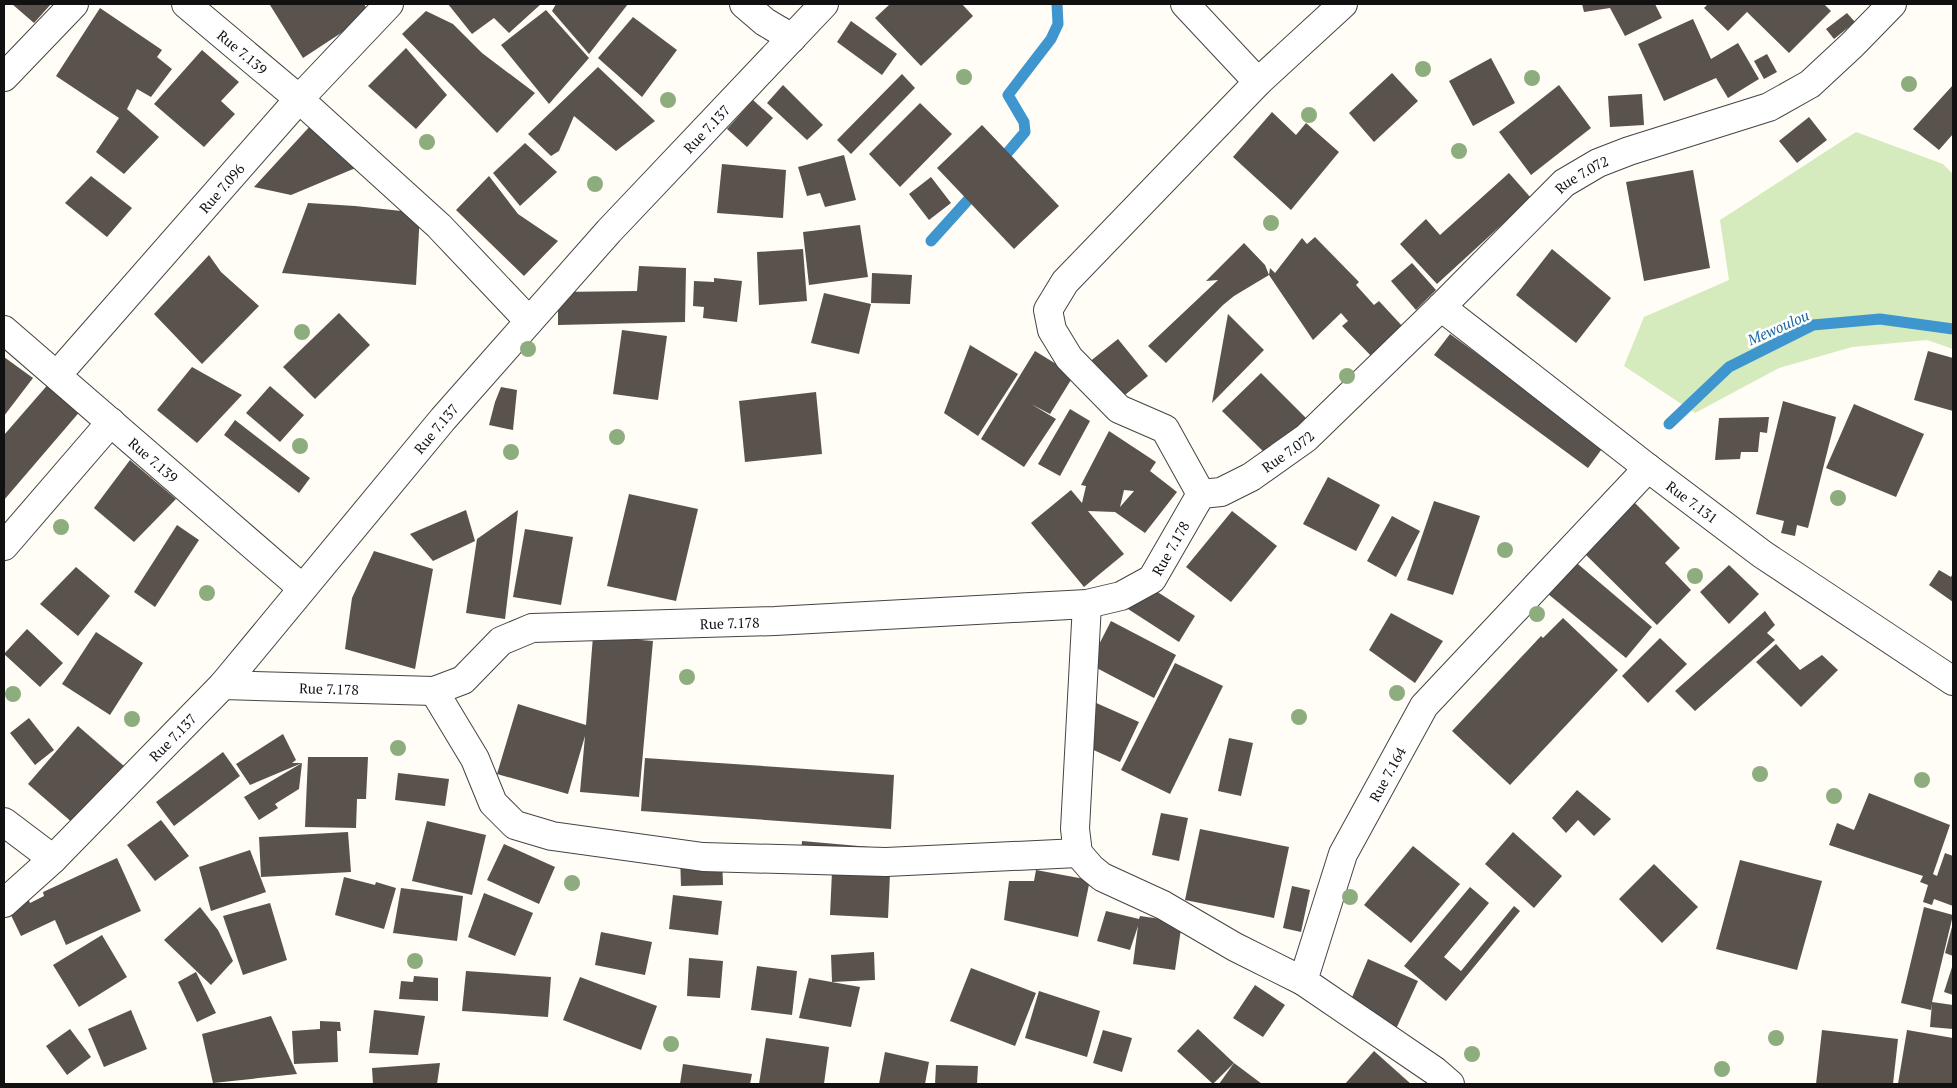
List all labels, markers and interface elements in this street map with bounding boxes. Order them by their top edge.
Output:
street label: Rue 7.139 [214,25,272,78]
street label: Rue 7.137 [679,100,734,157]
street label: Rue 7.072 [1550,151,1611,197]
street label: Rue 7.096 [194,159,248,217]
water label: Mewoulou [1743,305,1812,350]
street label: Rue 7.137 [409,399,462,457]
street label: Rue 7.072 [1258,426,1318,476]
street label: Rue 7.139 [125,433,183,486]
street label: Rue 7.131 [1663,476,1722,527]
street label: Rue 7.178 [1147,517,1193,578]
street label: Rue 7.178 [700,612,760,633]
street label: Rue 7.178 [299,678,359,698]
street label: Rue 7.137 [145,709,200,765]
street label: Rue 7.164 [1364,743,1410,805]

